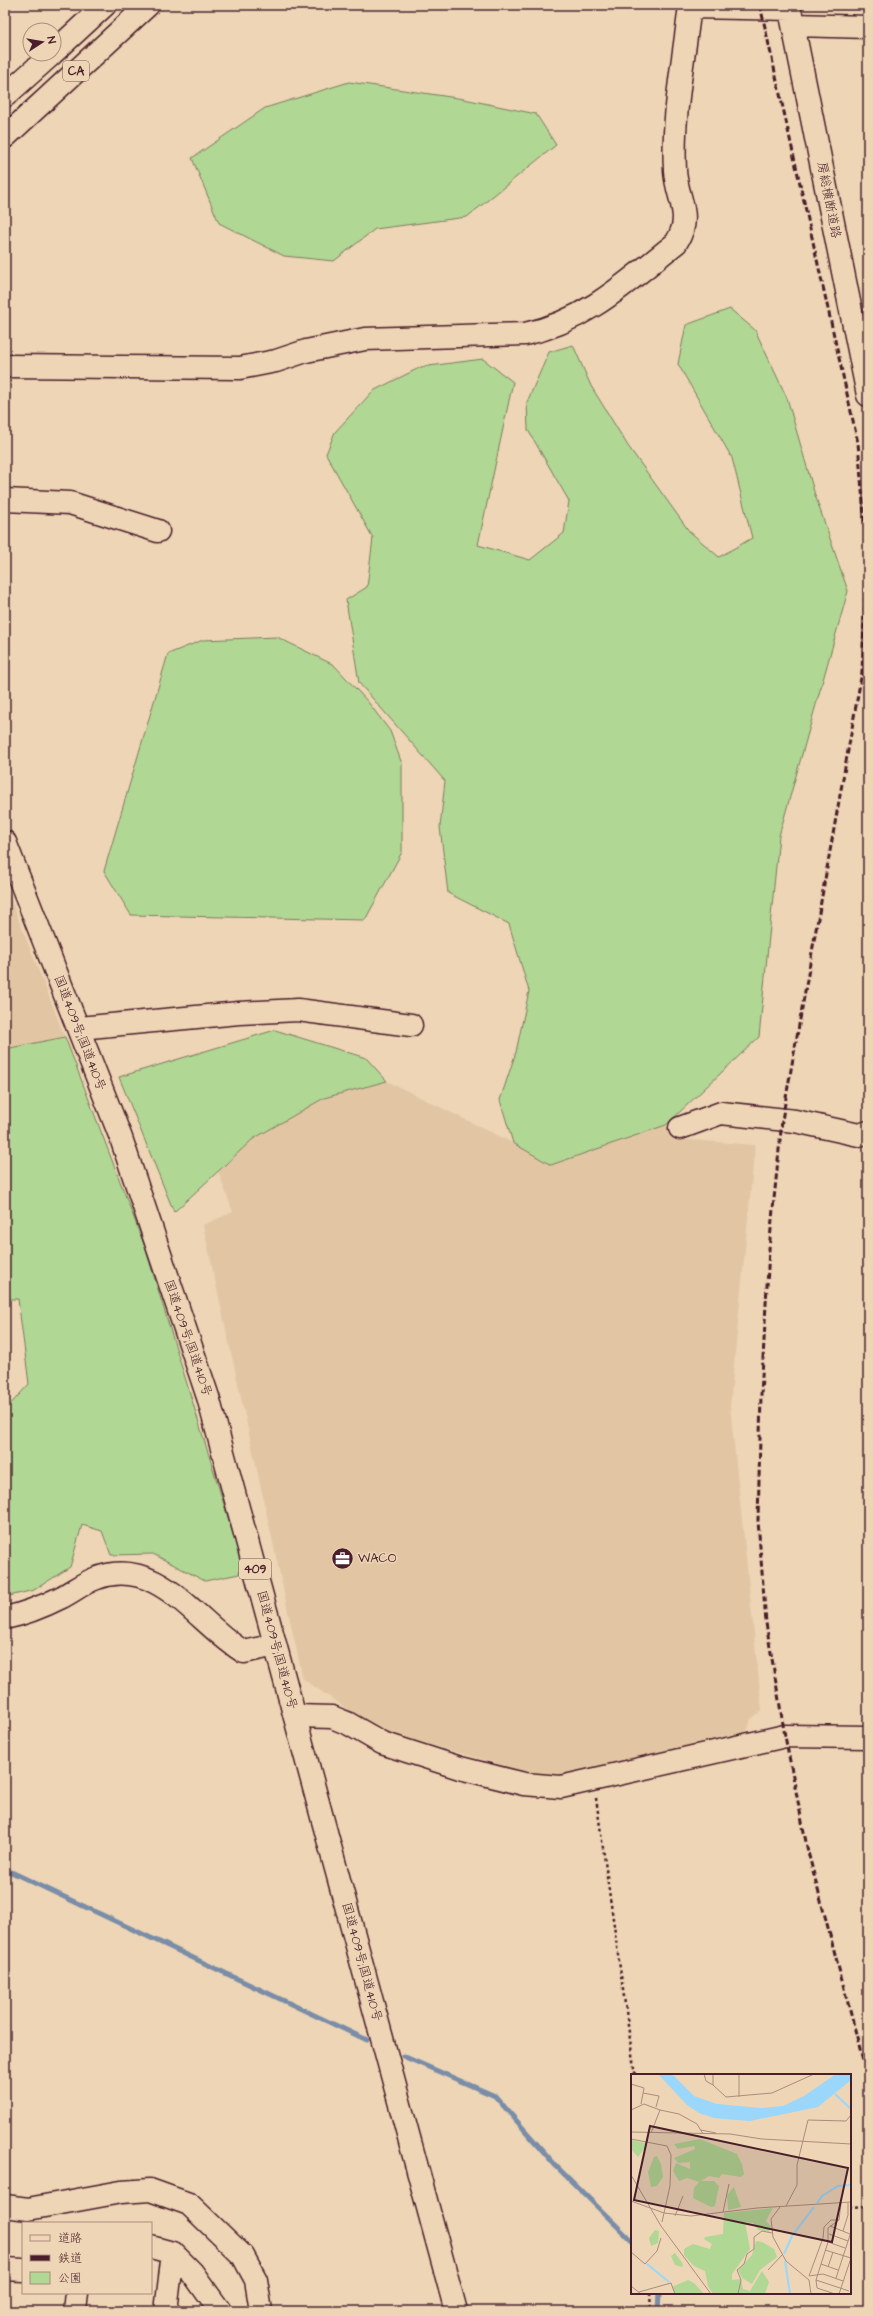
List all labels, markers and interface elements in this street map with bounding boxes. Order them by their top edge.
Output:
north arrow [22,22,62,62]
text: N [43,35,59,45]
road number: CA [63,61,89,81]
street label: 房総横断道路 [813,160,845,240]
street label: 国道409号;国道410号 [50,972,110,1094]
street label: 国道409号;国道410号 [160,1277,216,1399]
office icon: WACO [330,1545,356,1571]
place label: WACO [358,1549,397,1567]
road number: 409 [239,1559,271,1579]
street label: 国道409号;国道410号 [252,1588,302,1712]
street label: 国道409号;国道410号 [337,1900,387,2024]
inset map [631,2074,851,2294]
legend [22,2222,152,2294]
text: 道路 [58,2230,82,2247]
text: 鉄道 [58,2250,82,2267]
text: 公園 [58,2270,82,2287]

